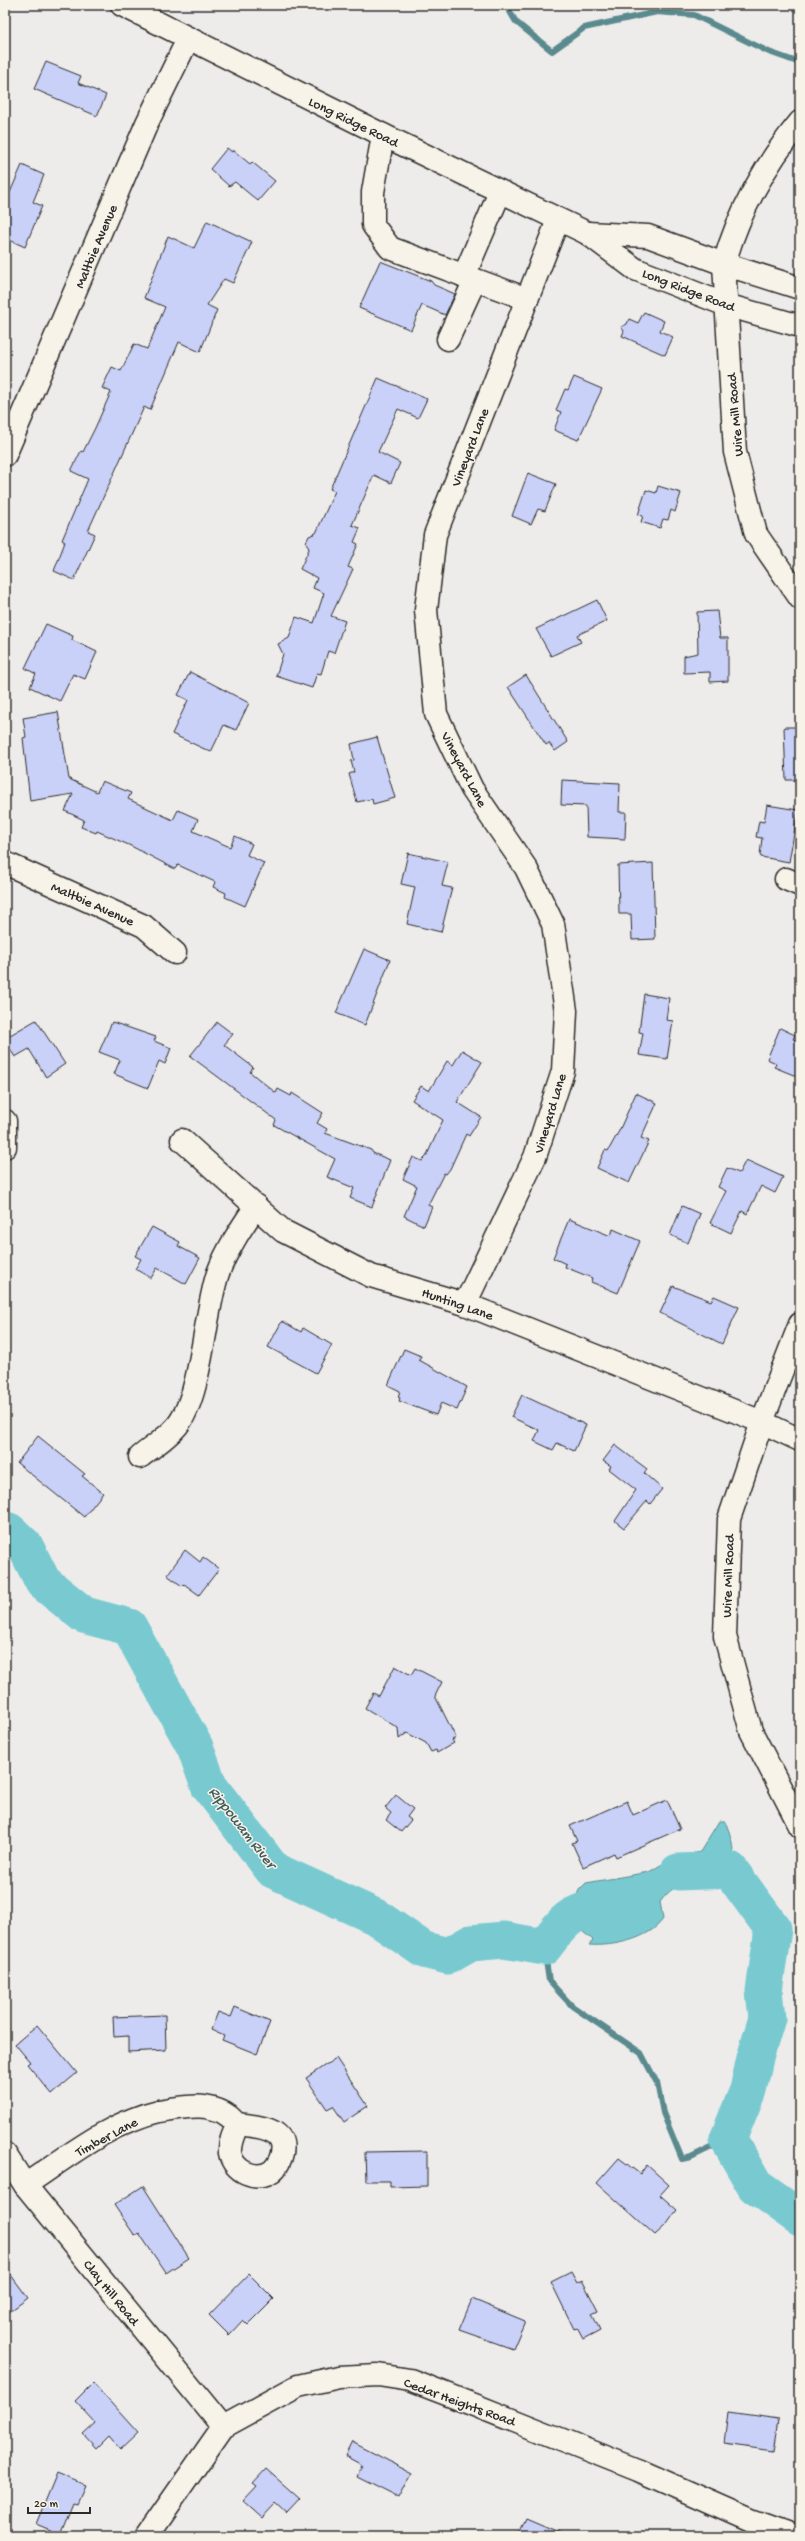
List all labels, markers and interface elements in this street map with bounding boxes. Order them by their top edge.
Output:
street label: Long Ridge Road [305,94,402,153]
street label: Maltbie Avenue [72,202,123,291]
street label: Long Ridge Road [639,266,739,317]
street label: Wire Mill Road [724,371,749,457]
street label: Vineyard Lane [448,406,494,490]
street label: Vineyard Lane [435,729,490,811]
street label: Maltbie Avenue [48,879,137,932]
street label: Vineyard Lane [531,1071,572,1157]
street label: Hunting Lane [419,1285,496,1326]
street label: Wire Mill Road [720,1532,740,1618]
water label: Rippowam River [204,1784,281,1875]
street label: Timber Lane [72,2114,142,2162]
street label: Clay Hill Road [78,2257,143,2331]
street label: Cedar Heights Road [401,2375,519,2432]
scale bar [28,2489,90,2515]
text: 20 m [34,2498,59,2512]

